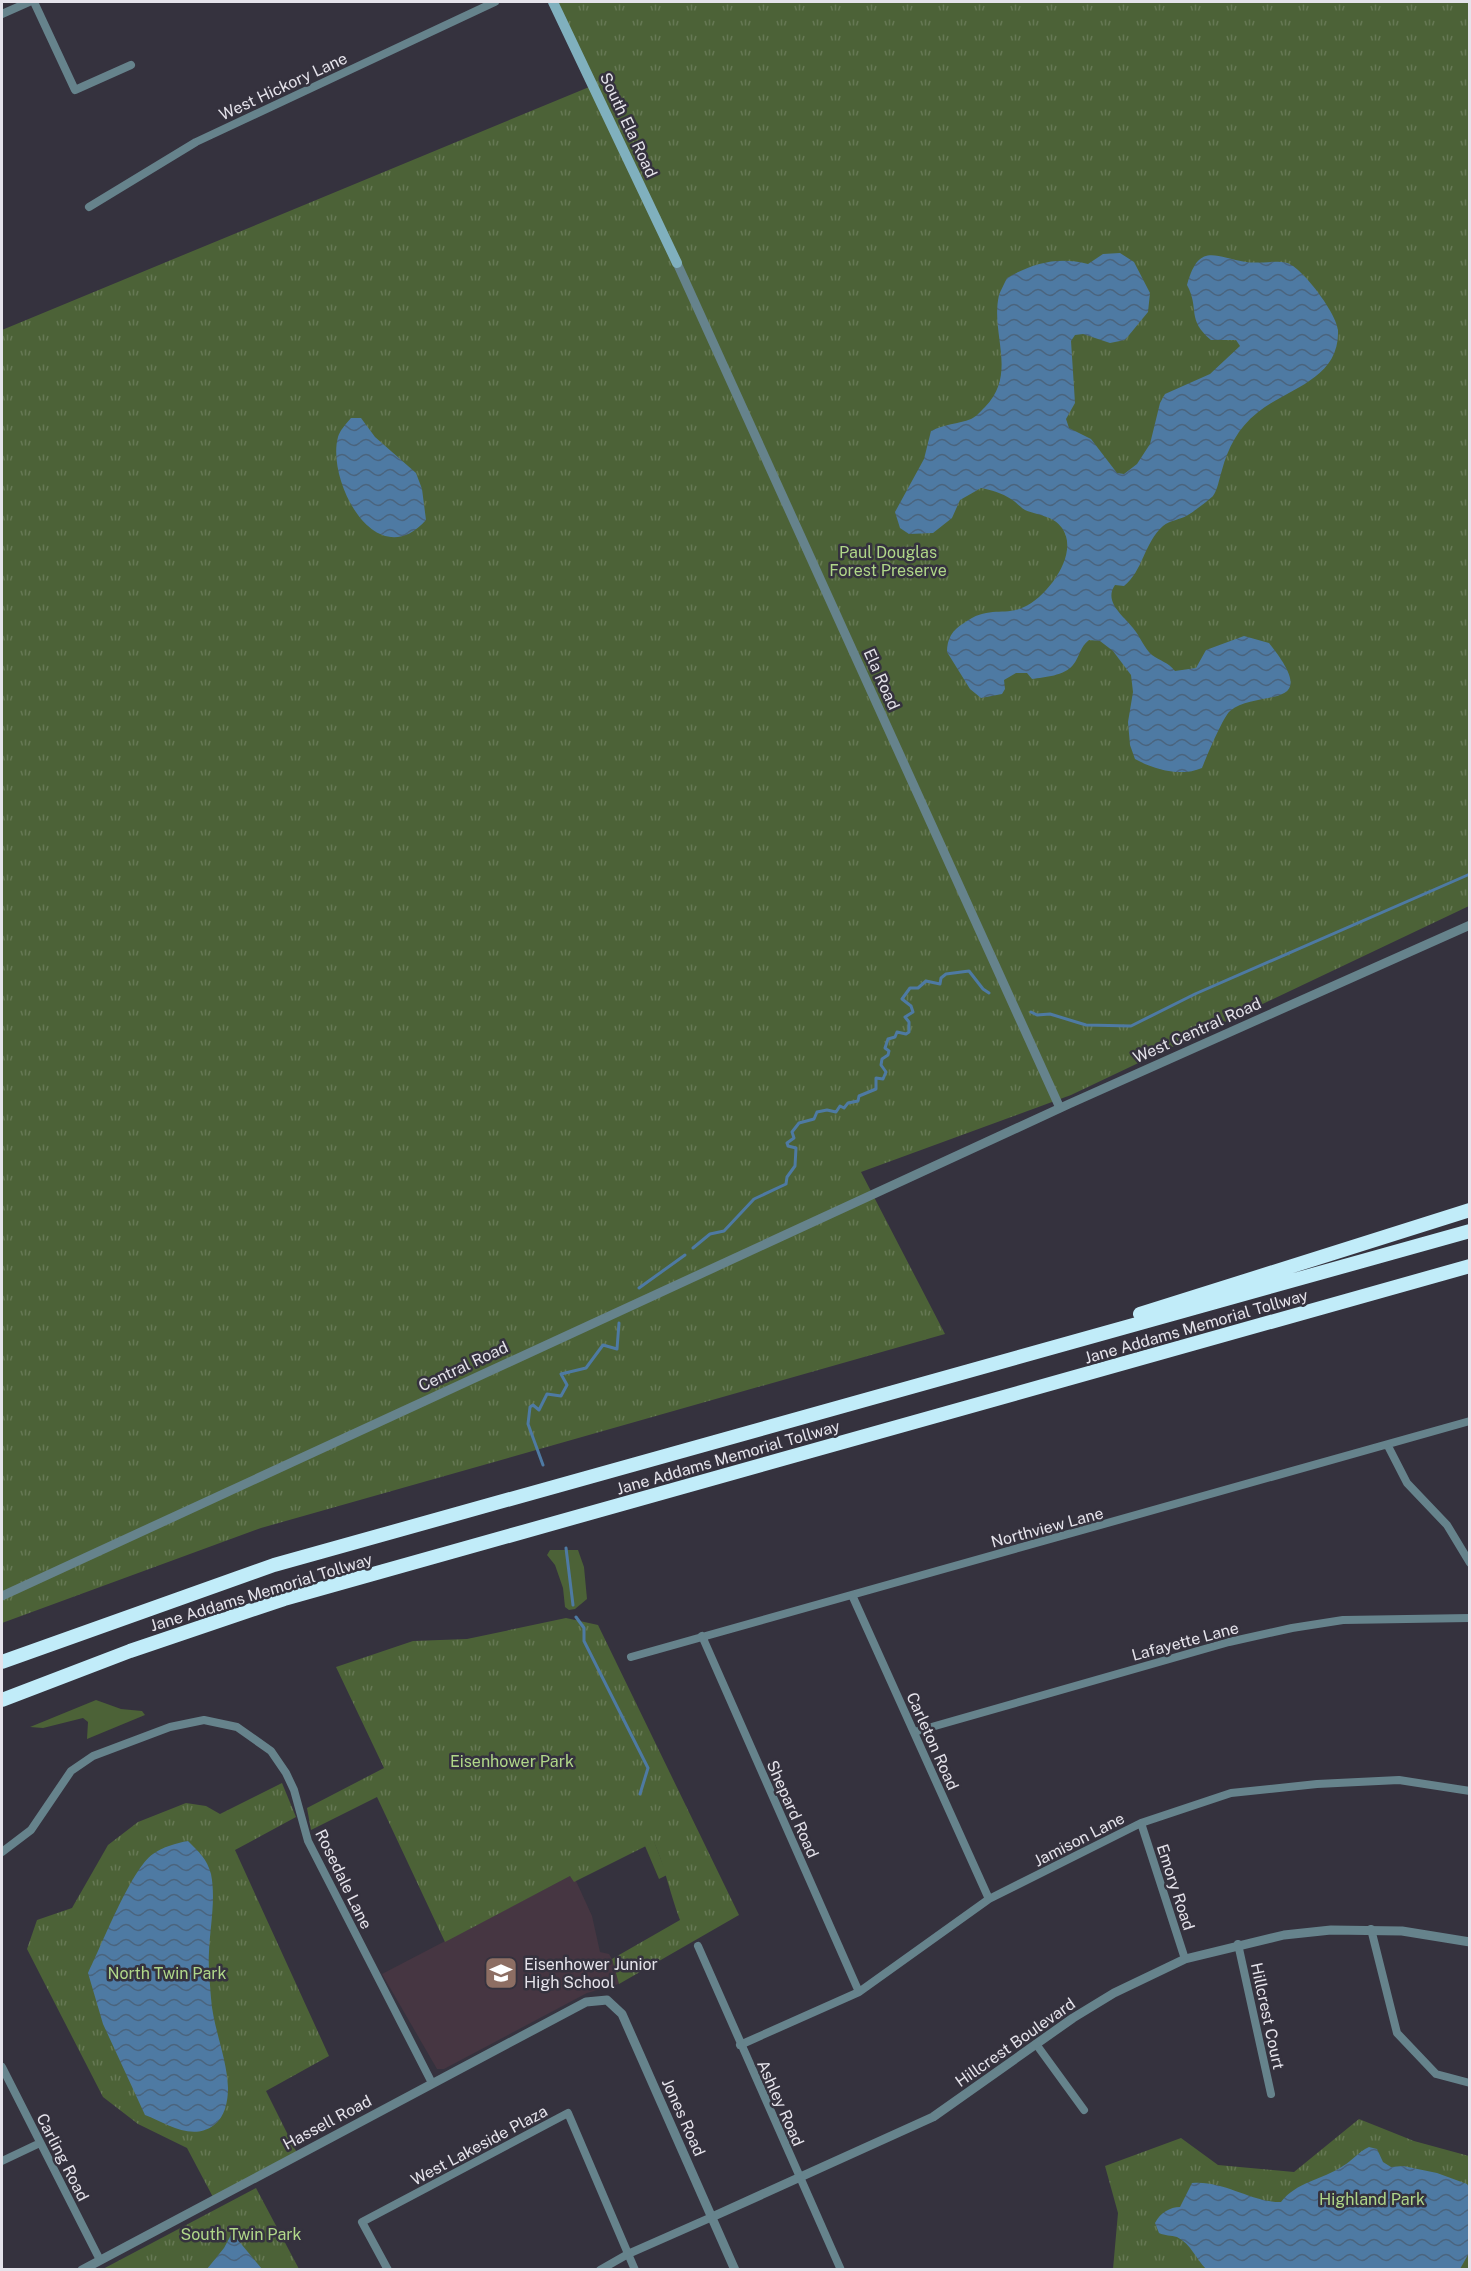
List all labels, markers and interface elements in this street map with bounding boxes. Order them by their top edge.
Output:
street label: West Hickory Lane [216,48,350,124]
street label: South Ela Road [596,70,661,181]
park label: Paul Douglas Forest Preserve [829,543,947,580]
street label: Ela Road [860,646,903,713]
street label: West Central Road [1130,994,1264,1067]
street label: Jane Addams Memorial Tollway [1082,1285,1311,1368]
street label: Central Road [415,1337,511,1395]
street label: Jane Addams Memorial Tollway [614,1416,843,1499]
street label: Northview Lane [989,1503,1105,1552]
street label: Jane Addams Memorial Tollway [148,1549,375,1635]
street label: Lafayette Lane [1130,1618,1241,1665]
street label: Carleton Road [902,1689,963,1793]
park label: Eisenhower Park [450,1752,574,1771]
street label: Shepard Road [763,1757,823,1861]
street label: Jamison Lane [1031,1808,1128,1870]
street label: Rosedale Lane [311,1826,376,1932]
street label: Emory Road [1153,1842,1198,1933]
school or university icon: Eisenhower Junior High School [483,1955,519,1991]
place label: Eisenhower Junior High School [524,1955,658,1992]
street label: Hillcrest Court [1247,1961,1288,2071]
park label: North Twin Park [108,1964,226,1983]
street label: Hillcrest Boulevard [952,1994,1079,2091]
street label: Ashley Road [753,2057,808,2149]
street label: Jones Road [658,2075,709,2159]
street label: Hassell Road [280,2091,375,2154]
street label: West Lakeside Plaza [408,2101,551,2189]
street label: Carling Road [32,2110,93,2204]
park label: Highland Park [1319,2190,1425,2209]
park label: South Twin Park [181,2225,301,2244]

